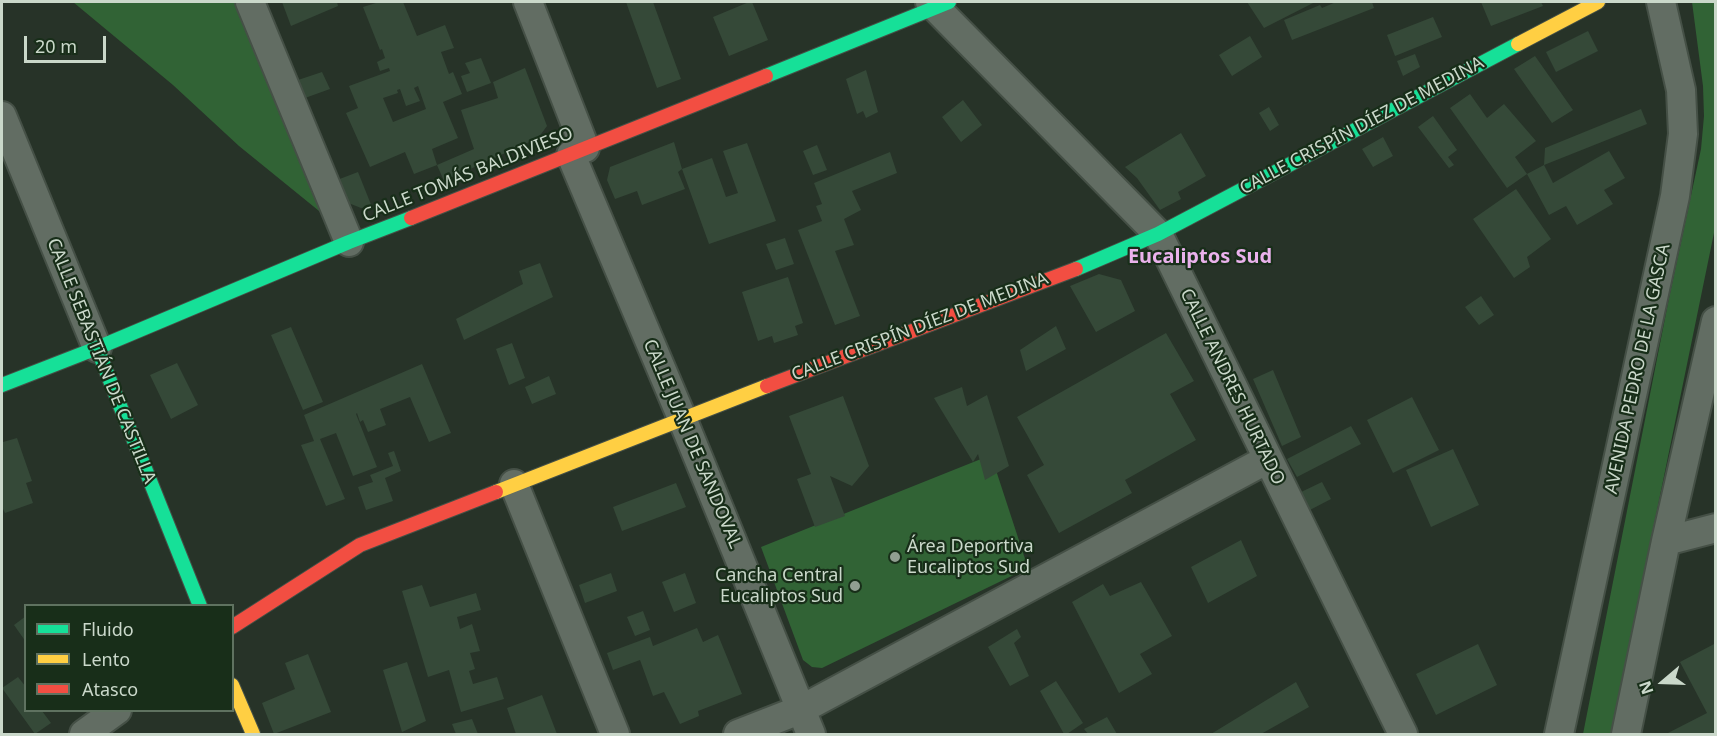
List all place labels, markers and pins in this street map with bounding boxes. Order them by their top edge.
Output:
place label: Área Deportiva Eucaliptos Sud [907,536,1034,578]
marker: Área Deportiva Eucaliptos Sud [888,550,902,564]
place label: Cancha Central Eucaliptos Sud [715,565,843,608]
marker: Cancha Central Eucaliptos Sud [848,579,862,593]

